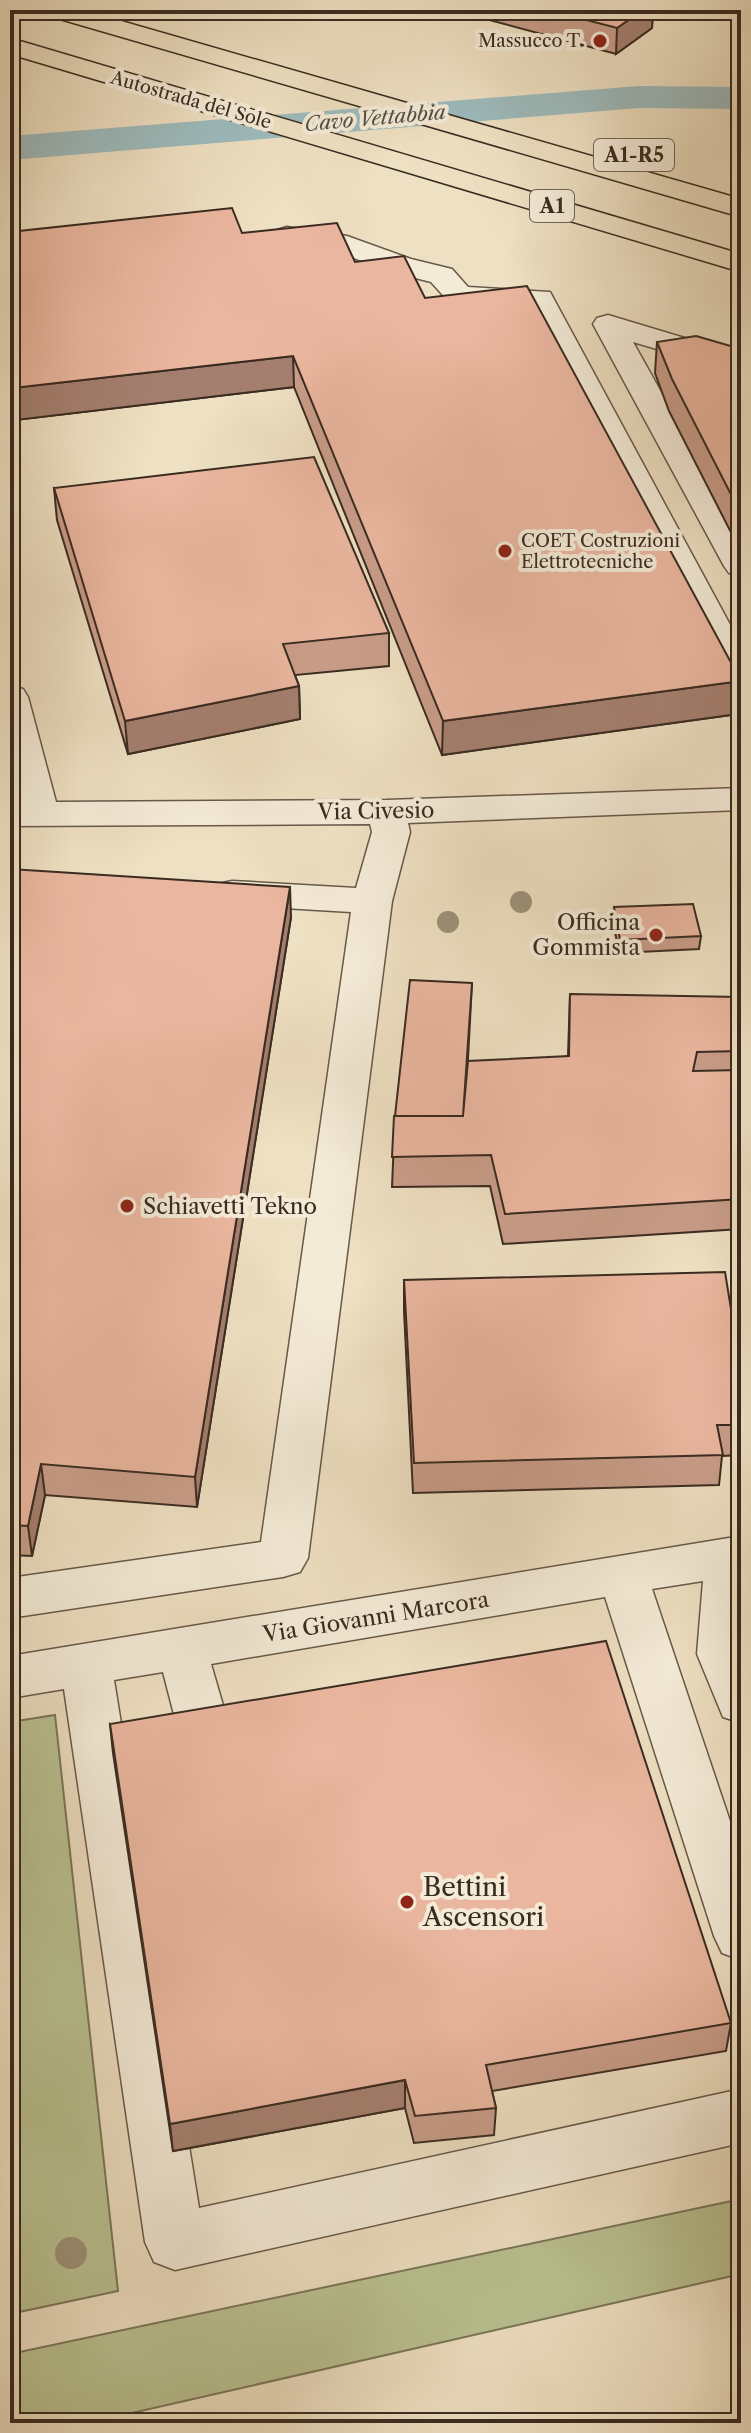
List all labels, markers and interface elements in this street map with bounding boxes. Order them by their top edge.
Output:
place label: Massucco T. [478,30,584,52]
marker: Massucco T. [591,32,609,50]
street label: Autostrada del Sole [107,66,274,133]
water label: Cavo Vettabbia [303,100,447,136]
road number: A1-R5 [594,139,674,171]
road number: A1 [530,190,574,222]
place label: COET Costruzioni Elettrotecniche [521,530,681,573]
marker: COET Costruzioni Elettrotecniche [496,542,514,560]
street label: Via Civesio [316,796,435,826]
place label: Officina Gommista [532,909,640,961]
marker: Officina Gommista [647,926,665,944]
place label: Schiavetti Tekno [143,1193,317,1220]
marker: Schiavetti Tekno [118,1197,136,1215]
street label: Via Giovanni Marcora [260,1586,491,1648]
place label: Bettini Ascensori [422,1871,544,1933]
marker: Bettini Ascensori [398,1893,416,1911]

